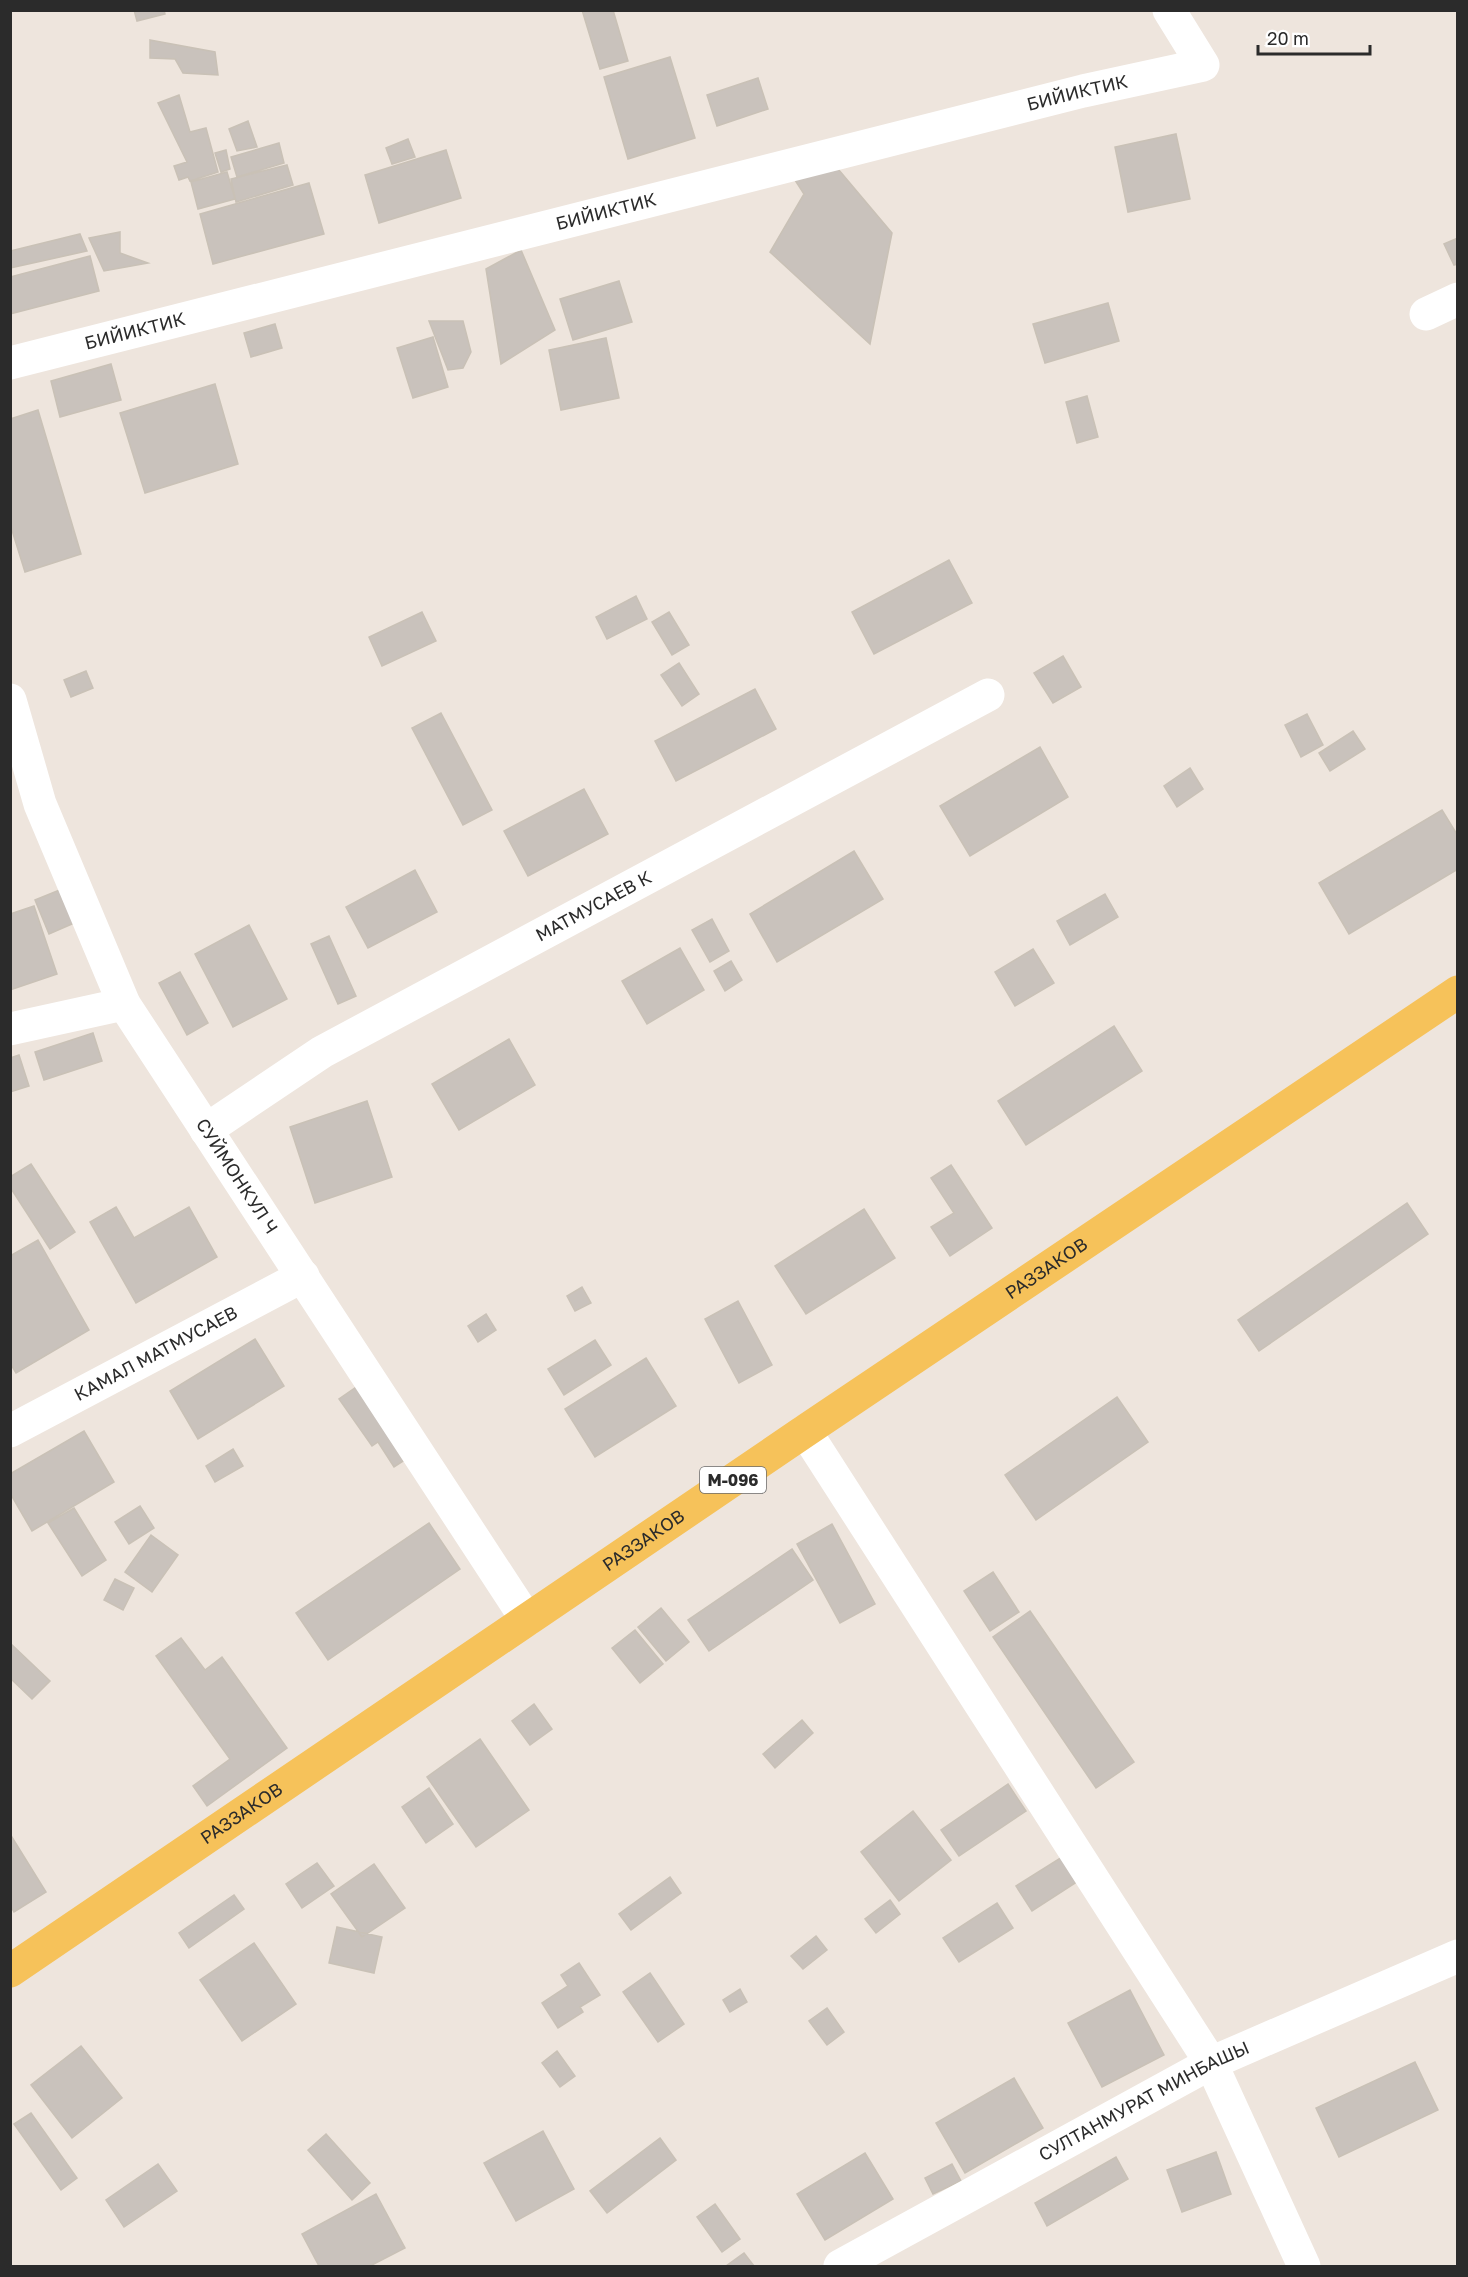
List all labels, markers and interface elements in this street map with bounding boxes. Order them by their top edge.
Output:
scale bar [1258,18,1370,56]
text: 20 m [1267,27,1309,49]
street label: БИЙИКТИК [1024,70,1130,115]
street label: БИЙИКТИК [553,187,659,234]
street label: БИЙИКТИК [82,307,188,354]
street label: МАТМУСАЕВ К [531,865,655,946]
street label: СУЙМОНКУЛ Ч [192,1114,283,1237]
street label: РАЗЗАКОВ [1001,1232,1091,1303]
street label: КАМАЛ МАТМУСАЕВ [70,1301,241,1405]
road number: М-096 [700,1467,766,1493]
street label: РАЗЗАКОВ [598,1504,688,1575]
street label: РАЗЗАКОВ [196,1777,286,1848]
street label: СУЛТАНМУРАТ МИНБАШЫ [1035,2036,1252,2165]

